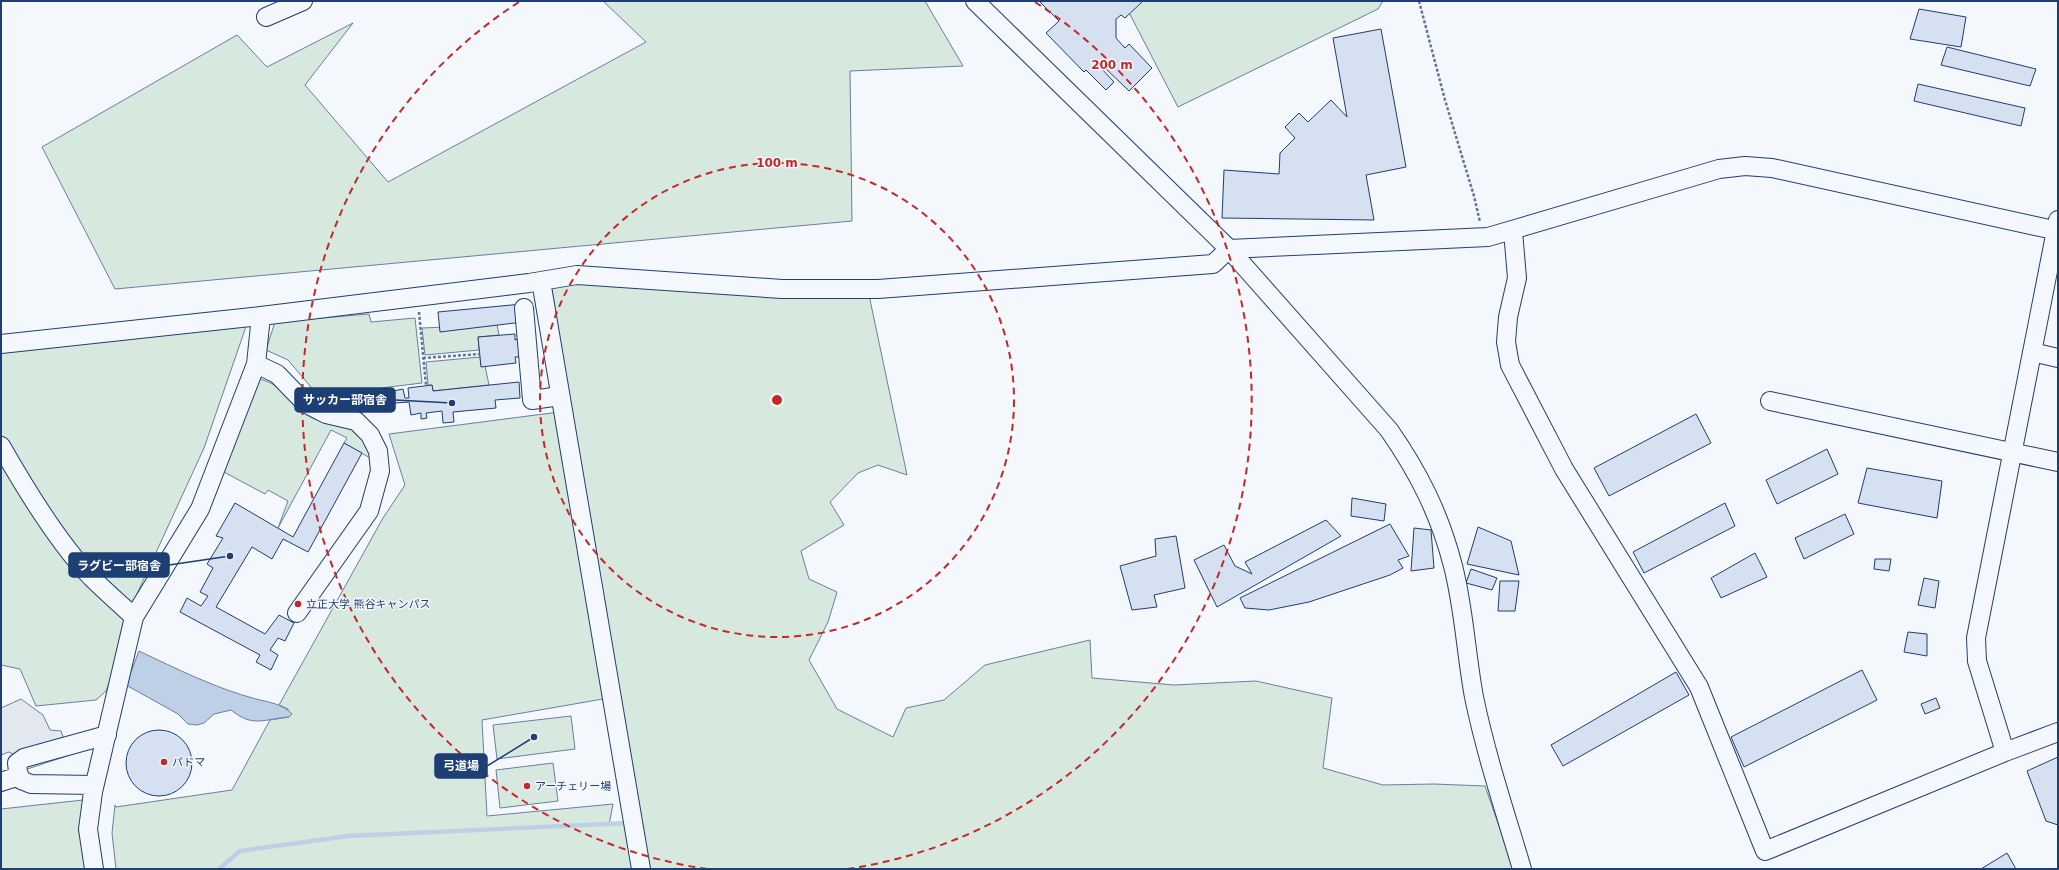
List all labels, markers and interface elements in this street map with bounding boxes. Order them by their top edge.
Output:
text: 200 m [1091,58,1133,72]
text: 100 m [756,156,798,170]
callout: サッカー部宿舎 [295,388,395,412]
text: サッカー部宿舎 [303,393,387,407]
centre of rings [770,393,784,407]
callout: ラグビー部宿舎 [69,553,169,577]
text: ラグビー部宿舎 [77,559,161,573]
place label: 立正大学 熊谷キャンパス [306,598,431,611]
marker: 立正大学 熊谷キャンパス [293,599,303,609]
callout: 弓道場 [435,754,487,778]
place label: パドマ [172,756,205,769]
marker: パドマ [159,757,169,767]
text: 弓道場 [443,759,479,773]
place label: アーチェリー場 [535,780,611,793]
marker: アーチェリー場 [522,781,532,791]

